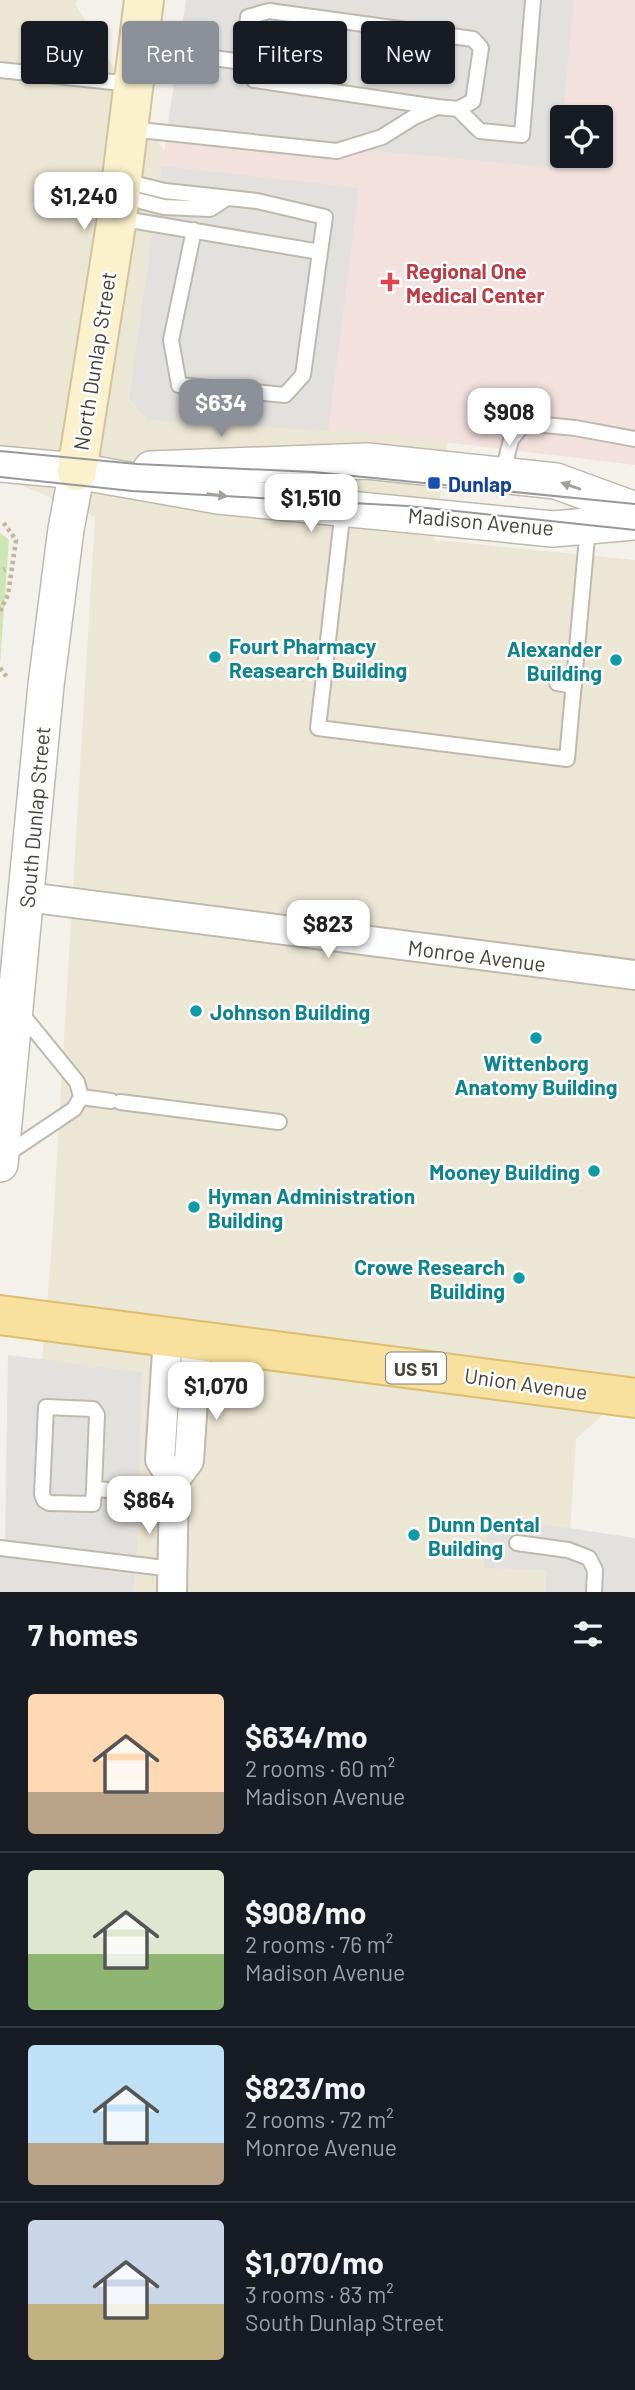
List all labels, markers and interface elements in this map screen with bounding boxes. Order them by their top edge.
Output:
chip: Buy [21,21,108,84]
chip: Rent [122,21,219,84]
chip: Filters [233,21,347,84]
chip: New [361,21,455,84]
map controls [550,105,613,168]
button: locate [550,105,613,168]
pin: $1,240 [27,173,141,232]
text: $1,240 [50,181,118,209]
place label: Regional One Medical Center [406,258,544,307]
street label: North Dunlap Street [68,270,120,452]
marker: Regional One Medical Center [380,272,400,292]
pin: $634 [180,380,262,439]
text: $634 [195,388,247,416]
pin: $908 [468,388,550,448]
text: $908 [484,397,534,425]
place label: Dunlap [448,471,512,496]
pin: $1,510 [254,475,368,534]
marker: Dunlap [426,475,442,491]
one-way arrow [560,480,581,491]
text: $1,510 [281,483,341,511]
one-way arrow [206,490,228,501]
street label: Madison Avenue [407,502,555,540]
place label: Fourt Pharmacy Reasearch Building [229,633,407,682]
place label: Alexander Building [507,636,602,685]
marker: Fourt Pharmacy Reasearch Building [207,649,223,665]
marker: Alexander Building [608,652,624,668]
street label: South Dunlap Street [14,725,54,909]
pin: $823 [287,900,369,960]
text: $823 [303,909,353,937]
street label: Monroe Avenue [407,934,547,976]
place label: Johnson Building [210,999,370,1024]
marker: Johnson Building [188,1003,204,1019]
marker: Wittenborg Anatomy Building [528,1030,544,1046]
place label: Wittenborg Anatomy Building [454,1050,618,1099]
place label: Mooney Building [429,1159,580,1184]
marker: Mooney Building [586,1163,602,1179]
place label: Hyman Administration Building [208,1183,415,1232]
marker: Hyman Administration Building [186,1199,202,1215]
place label: Crowe Research Building [354,1254,505,1303]
marker: Crowe Research Building [511,1270,527,1286]
road number: US 51 [386,1352,446,1384]
pin: $1,070 [159,1362,273,1422]
street label: Union Avenue [463,1362,589,1404]
text: $1,070 [184,1371,248,1399]
pin: $864 [108,1476,190,1536]
text: $864 [123,1485,175,1513]
place label: Dunn Dental Building [428,1511,540,1560]
marker: Dunn Dental Building [406,1527,422,1543]
icon: filters [569,1615,607,1653]
text: 7 homes [28,1616,138,1652]
text: $634/mo [245,1718,368,1754]
icon: home [84,1722,168,1806]
text: 2 rooms · 60 m² [245,1754,395,1782]
text: Madison Avenue [245,1782,405,1810]
text: $908/mo [245,1894,366,1930]
icon: home [84,1898,168,1982]
text: 2 rooms · 76 m² [245,1930,393,1958]
text: Madison Avenue [245,1958,405,1986]
text: $823/mo [245,2069,366,2105]
icon: home [84,2073,168,2157]
text: 2 rooms · 72 m² [245,2105,394,2133]
text: Monroe Avenue [245,2133,397,2161]
text: $1,070/mo [245,2244,384,2280]
icon: home [84,2248,168,2332]
text: 3 rooms · 83 m² [245,2280,394,2308]
text: South Dunlap Street [245,2308,444,2336]

